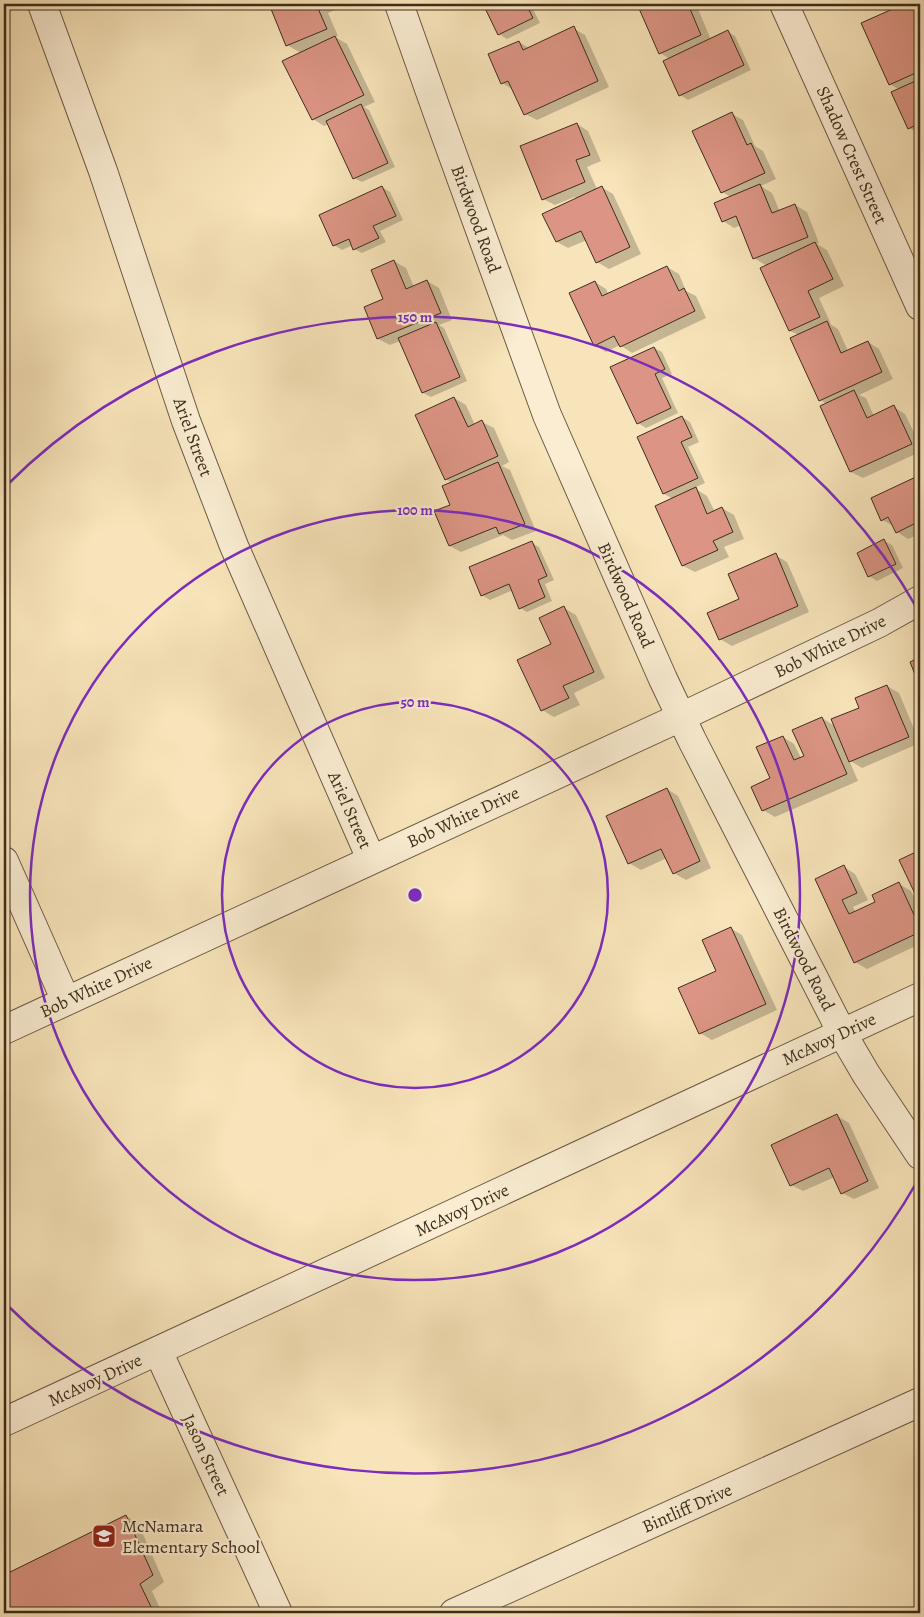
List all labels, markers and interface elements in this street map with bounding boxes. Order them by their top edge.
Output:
street label: Shadow Crest Street [811,82,893,228]
street label: Birdwood Road [445,162,507,277]
text: 150 m [398,307,433,327]
street label: Ariel Street [167,393,218,480]
text: 100 m [397,500,433,520]
street label: Birdwood Road [592,538,660,652]
street label: Bob White Drive [770,609,890,683]
text: 50 m [400,692,430,712]
street label: Ariel Street [322,767,378,853]
street label: Bob White Drive [403,780,523,854]
centre of rings [406,886,424,904]
street label: Birdwood Road [768,903,841,1015]
street label: Bob White Drive [36,950,156,1024]
street label: McAvoy Drive [778,1007,880,1071]
street label: McAvoy Drive [411,1178,513,1242]
street label: McAvoy Drive [44,1348,146,1412]
street label: Jason Street [177,1410,235,1500]
street label: Bintliff Drive [638,1477,736,1539]
place label: McNamara Elementary School [122,1514,260,1559]
school or university icon: McNamara Elementary School [91,1523,117,1549]

